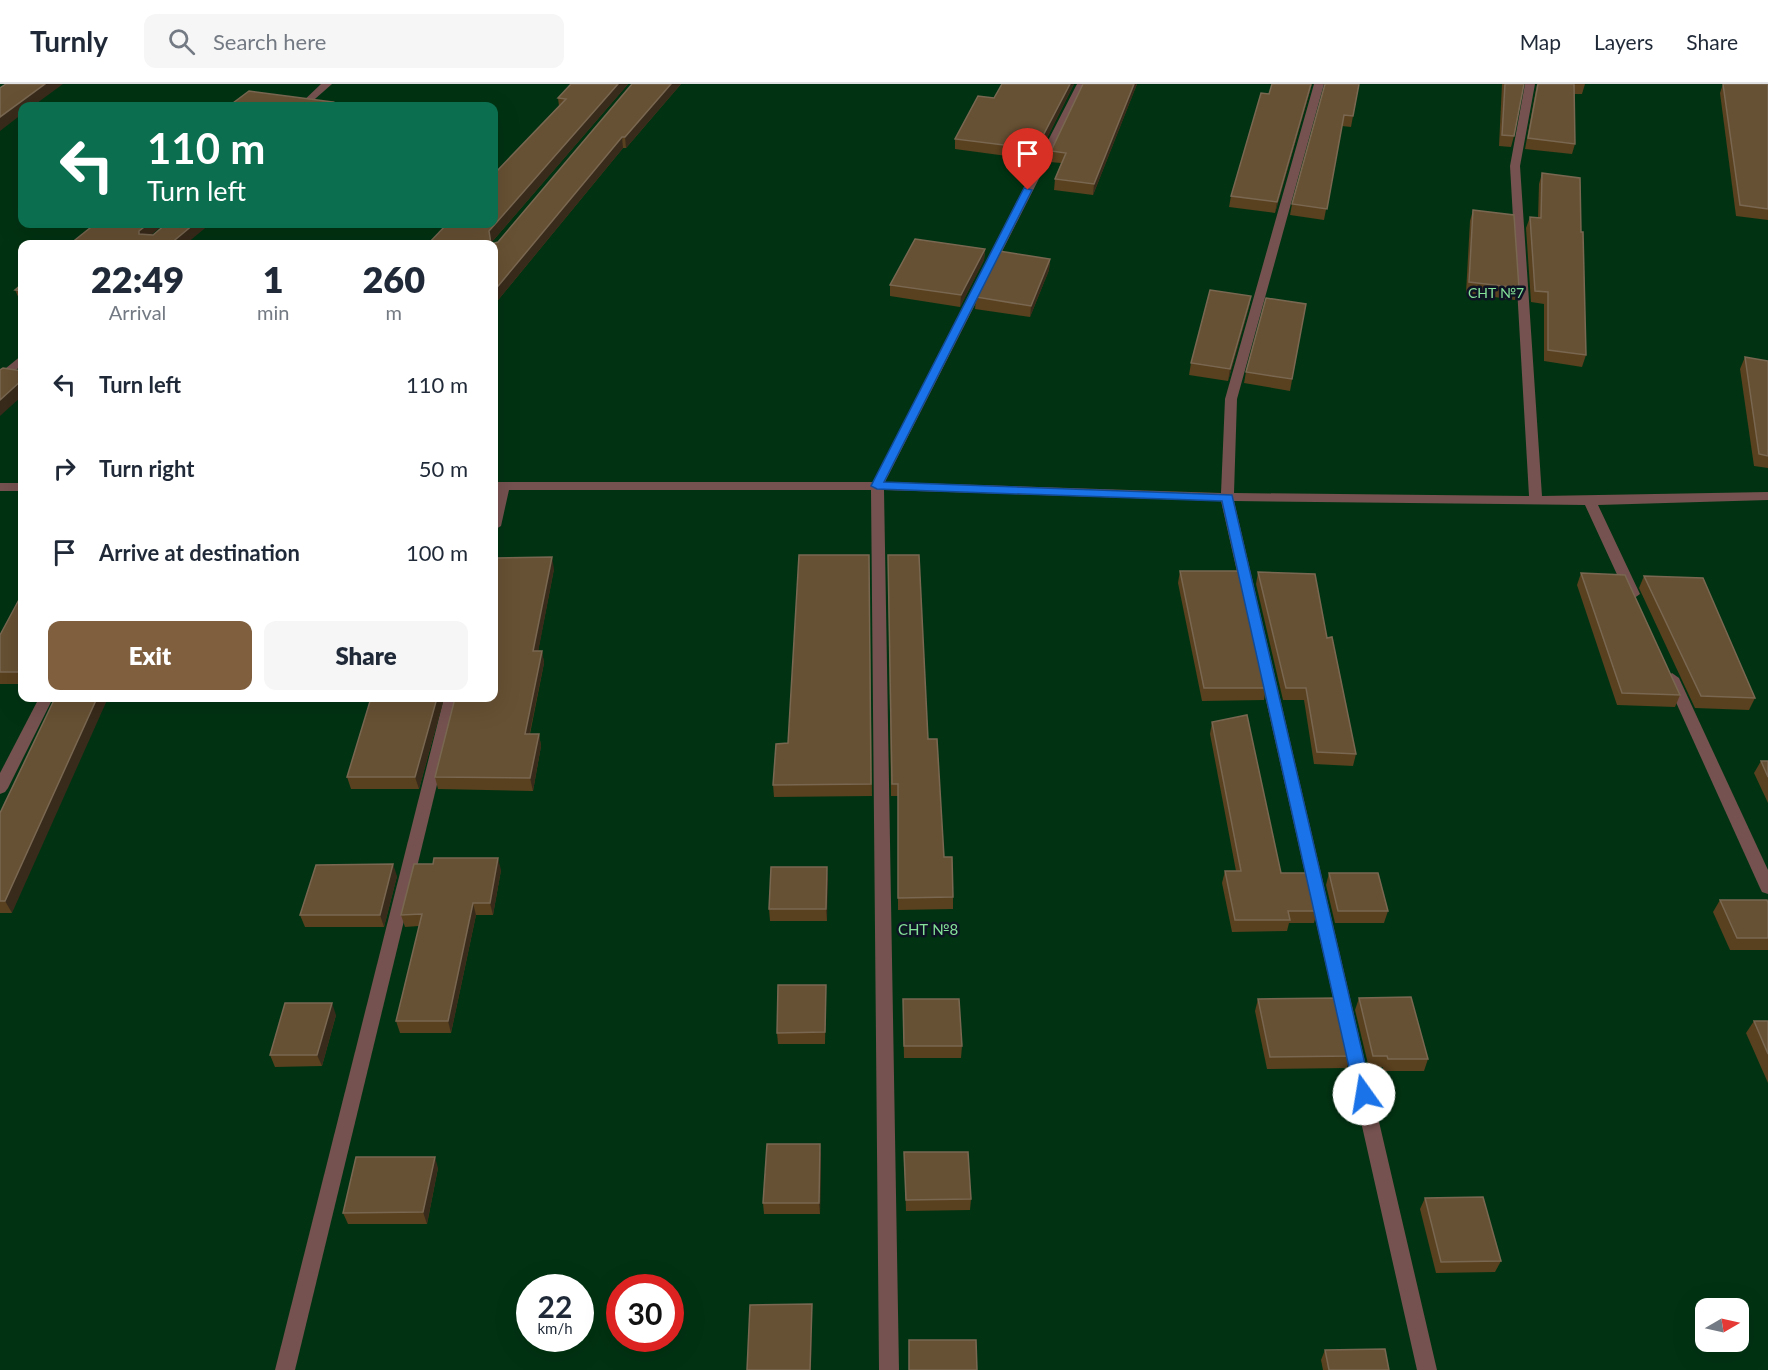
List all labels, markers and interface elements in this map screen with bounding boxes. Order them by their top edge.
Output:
search box [144,14,564,68]
text: Turnly [30,24,108,58]
icon: search [165,25,198,58]
text: Search here [213,28,326,55]
text: Map [1520,29,1561,54]
text: Layers [1594,29,1653,54]
text: Share [1686,29,1738,54]
text: 110 m [147,123,265,173]
icon: left [48,126,126,204]
pin [1002,128,1053,190]
icon: arrive [1011,137,1044,170]
text: Turn left [147,174,246,207]
text: 22:49 [91,257,184,301]
text: 1 [263,257,284,301]
text: 260 [362,257,425,301]
park label: СНТ №7 [1468,284,1524,301]
text: Arrival [109,300,166,324]
text: min [257,300,289,324]
text: m [385,300,402,324]
icon: left [48,368,81,401]
text: Turn left [99,371,181,398]
text: 110 m [406,371,468,398]
icon: right [48,452,81,485]
text: Turn right [99,455,194,482]
text: 50 m [419,455,468,482]
icon: arrive [48,536,81,569]
text: Arrive at destination [99,539,300,566]
text: 100 m [406,539,468,566]
button: Exit [48,621,252,690]
button: Share [264,621,468,690]
park label: СНТ №8 [898,920,958,938]
position arrow [1332,1062,1396,1126]
speed limit sign: 30 [606,1274,684,1352]
text: 22 [538,1288,572,1324]
north arrow [1695,1298,1749,1352]
map controls [1695,1298,1749,1352]
text: km/h [537,1319,573,1337]

